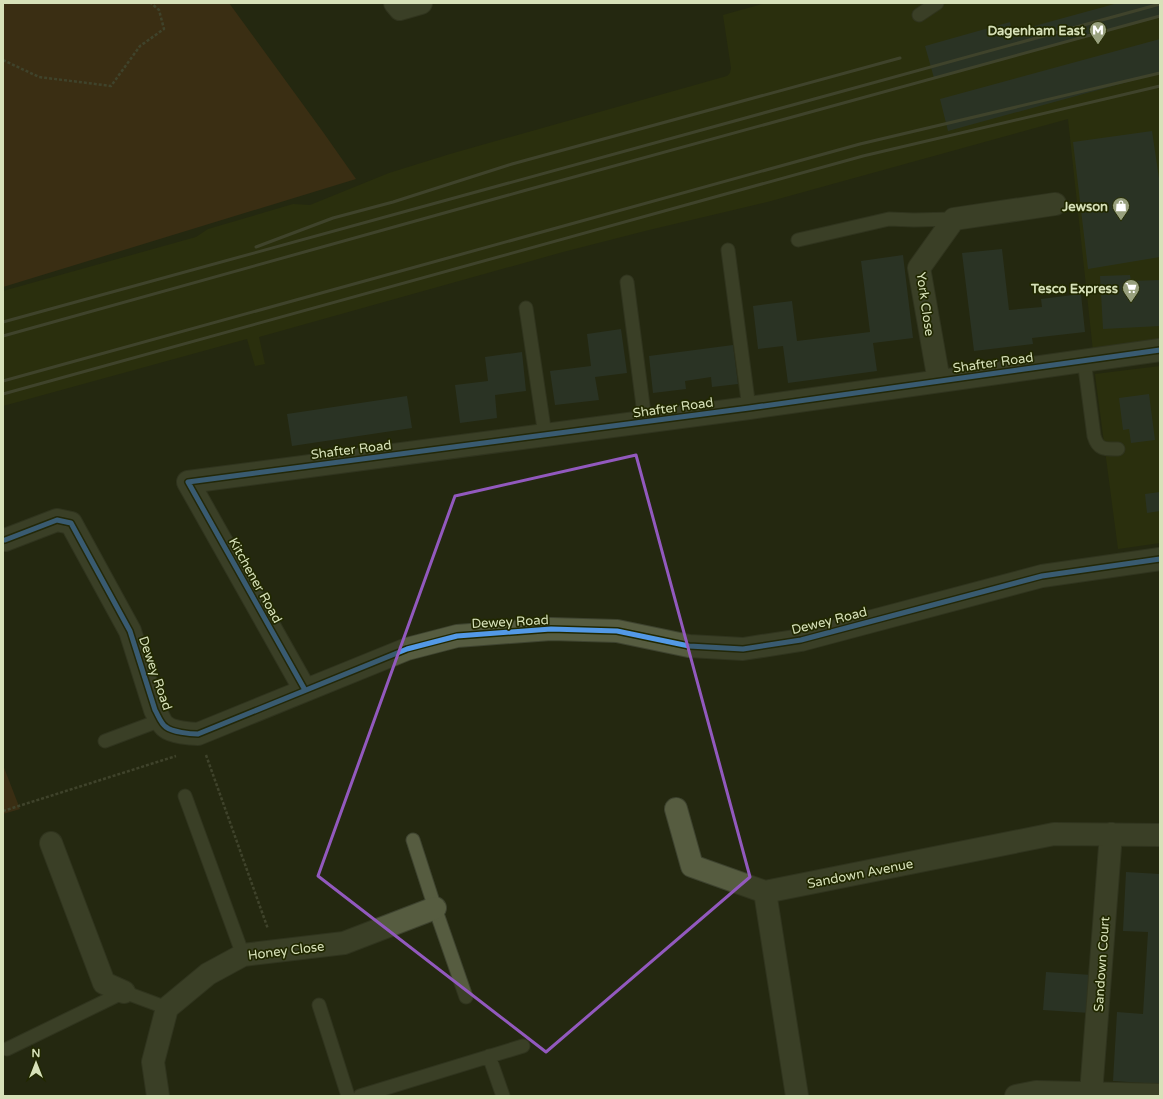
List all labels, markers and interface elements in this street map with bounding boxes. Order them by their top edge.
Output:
metro station icon: Dagenham East [1088,20,1108,45]
place label: Dagenham East [987,23,1085,39]
shop icon: Jewson [1111,196,1131,221]
place label: Jewson [1061,199,1108,215]
street label: York Close [913,271,937,337]
supermarket icon: Tesco Express [1121,278,1141,303]
place label: Tesco Express [1030,281,1118,297]
street label: Shafter Road [952,349,1034,377]
street label: Shafter Road [632,394,714,422]
street label: Shafter Road [310,437,392,463]
street label: Kitchener Road [225,535,285,626]
street label: Dewey Road [790,604,869,638]
street label: Dewey Road [471,612,549,632]
street label: Dewey Road [135,634,175,712]
street label: Sandown Avenue [806,856,914,892]
street label: Sandown Court [1091,916,1113,1012]
street label: Honey Close [247,938,325,964]
north arrow [16,1043,56,1083]
text: N [32,1047,40,1060]

